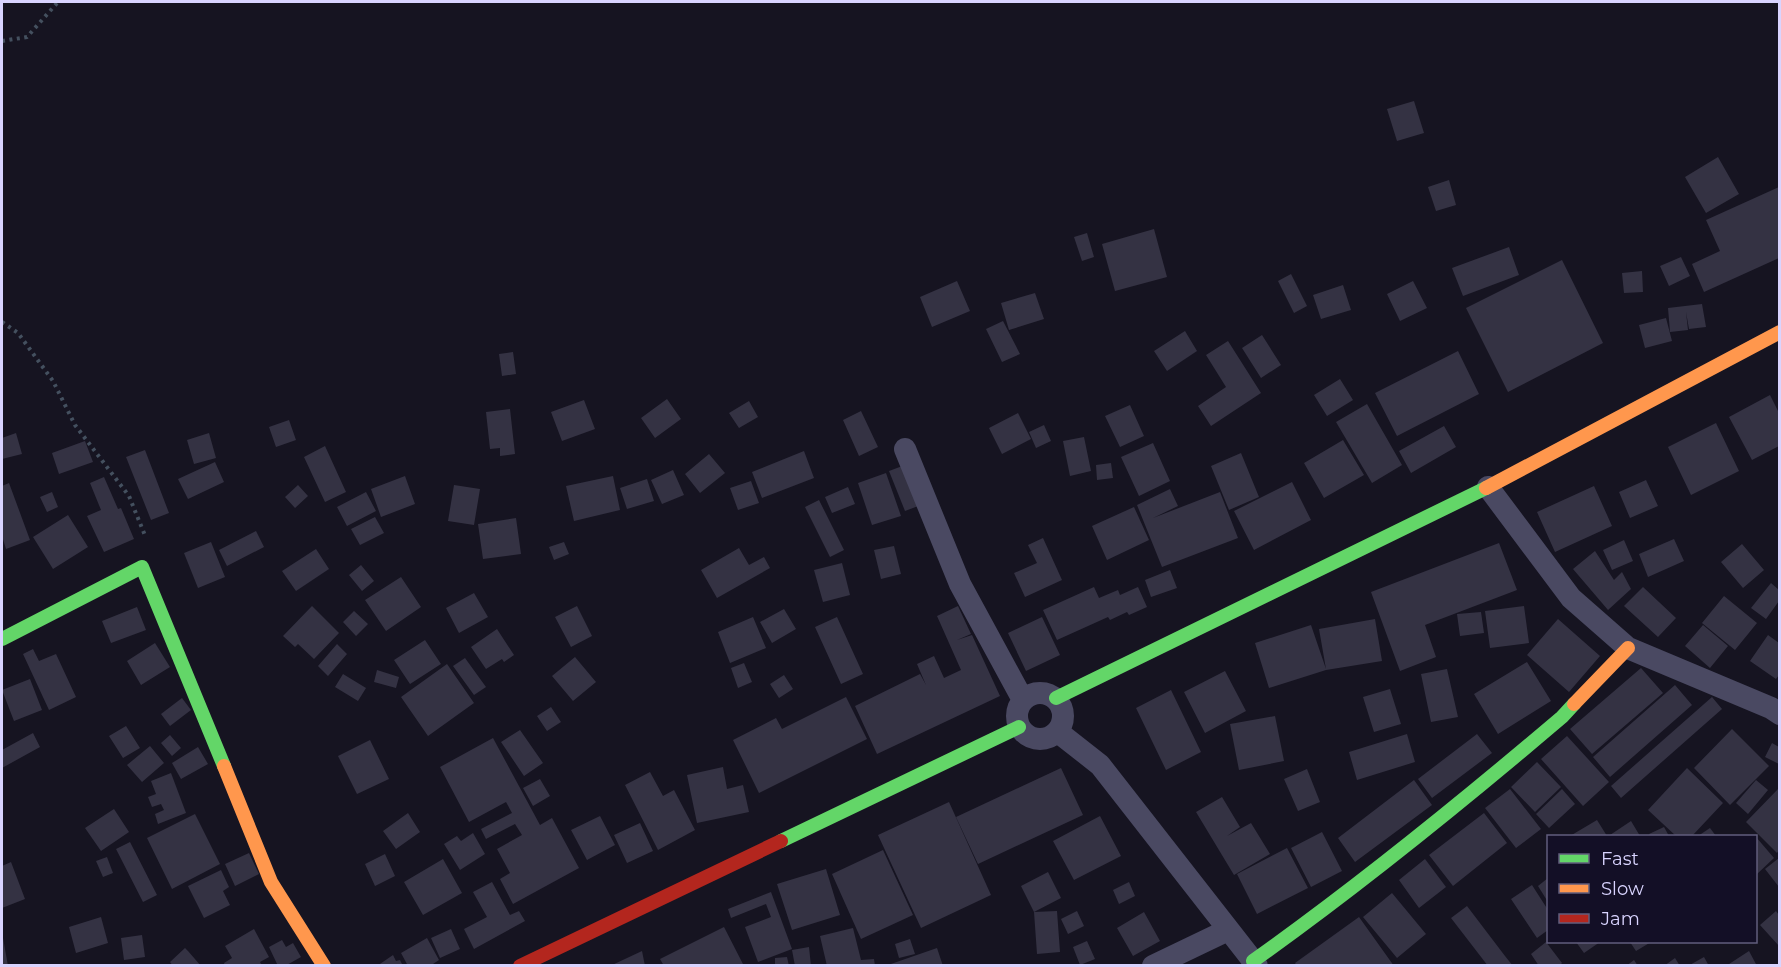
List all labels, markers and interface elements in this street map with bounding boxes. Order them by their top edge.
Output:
legend [1547,835,1757,943]
text: Fast [1601,848,1639,870]
text: Slow [1601,878,1644,900]
text: Jam [1600,908,1640,930]

